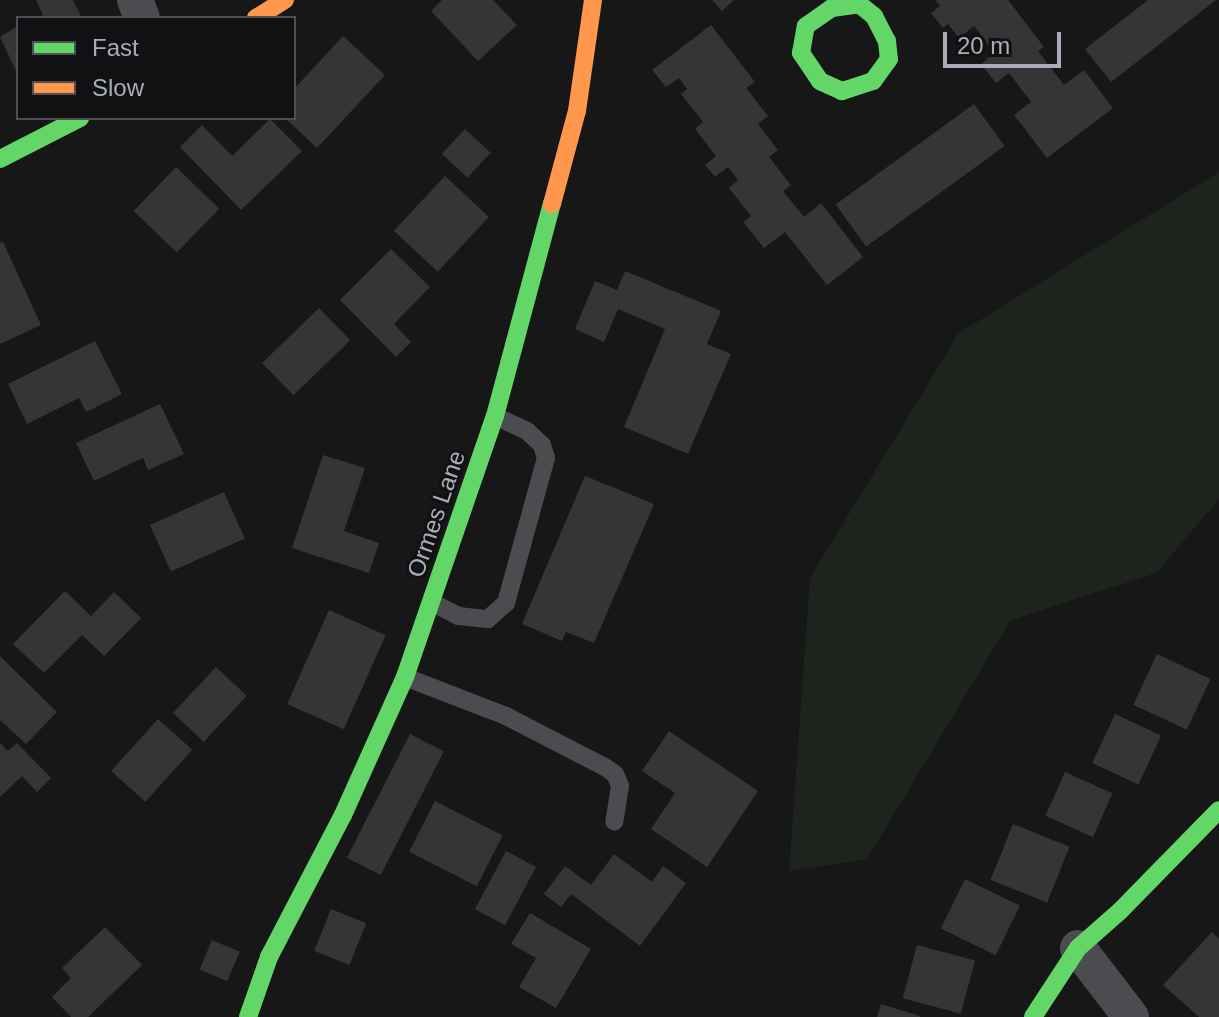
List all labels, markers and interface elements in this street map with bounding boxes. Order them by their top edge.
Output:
legend [16,16,296,120]
scale bar [947,16,1065,66]
text: 20 m [957,32,1010,59]
text: Fast [92,34,139,61]
text: Slow [92,74,144,101]
street label: Ormes Lane [401,447,471,581]

